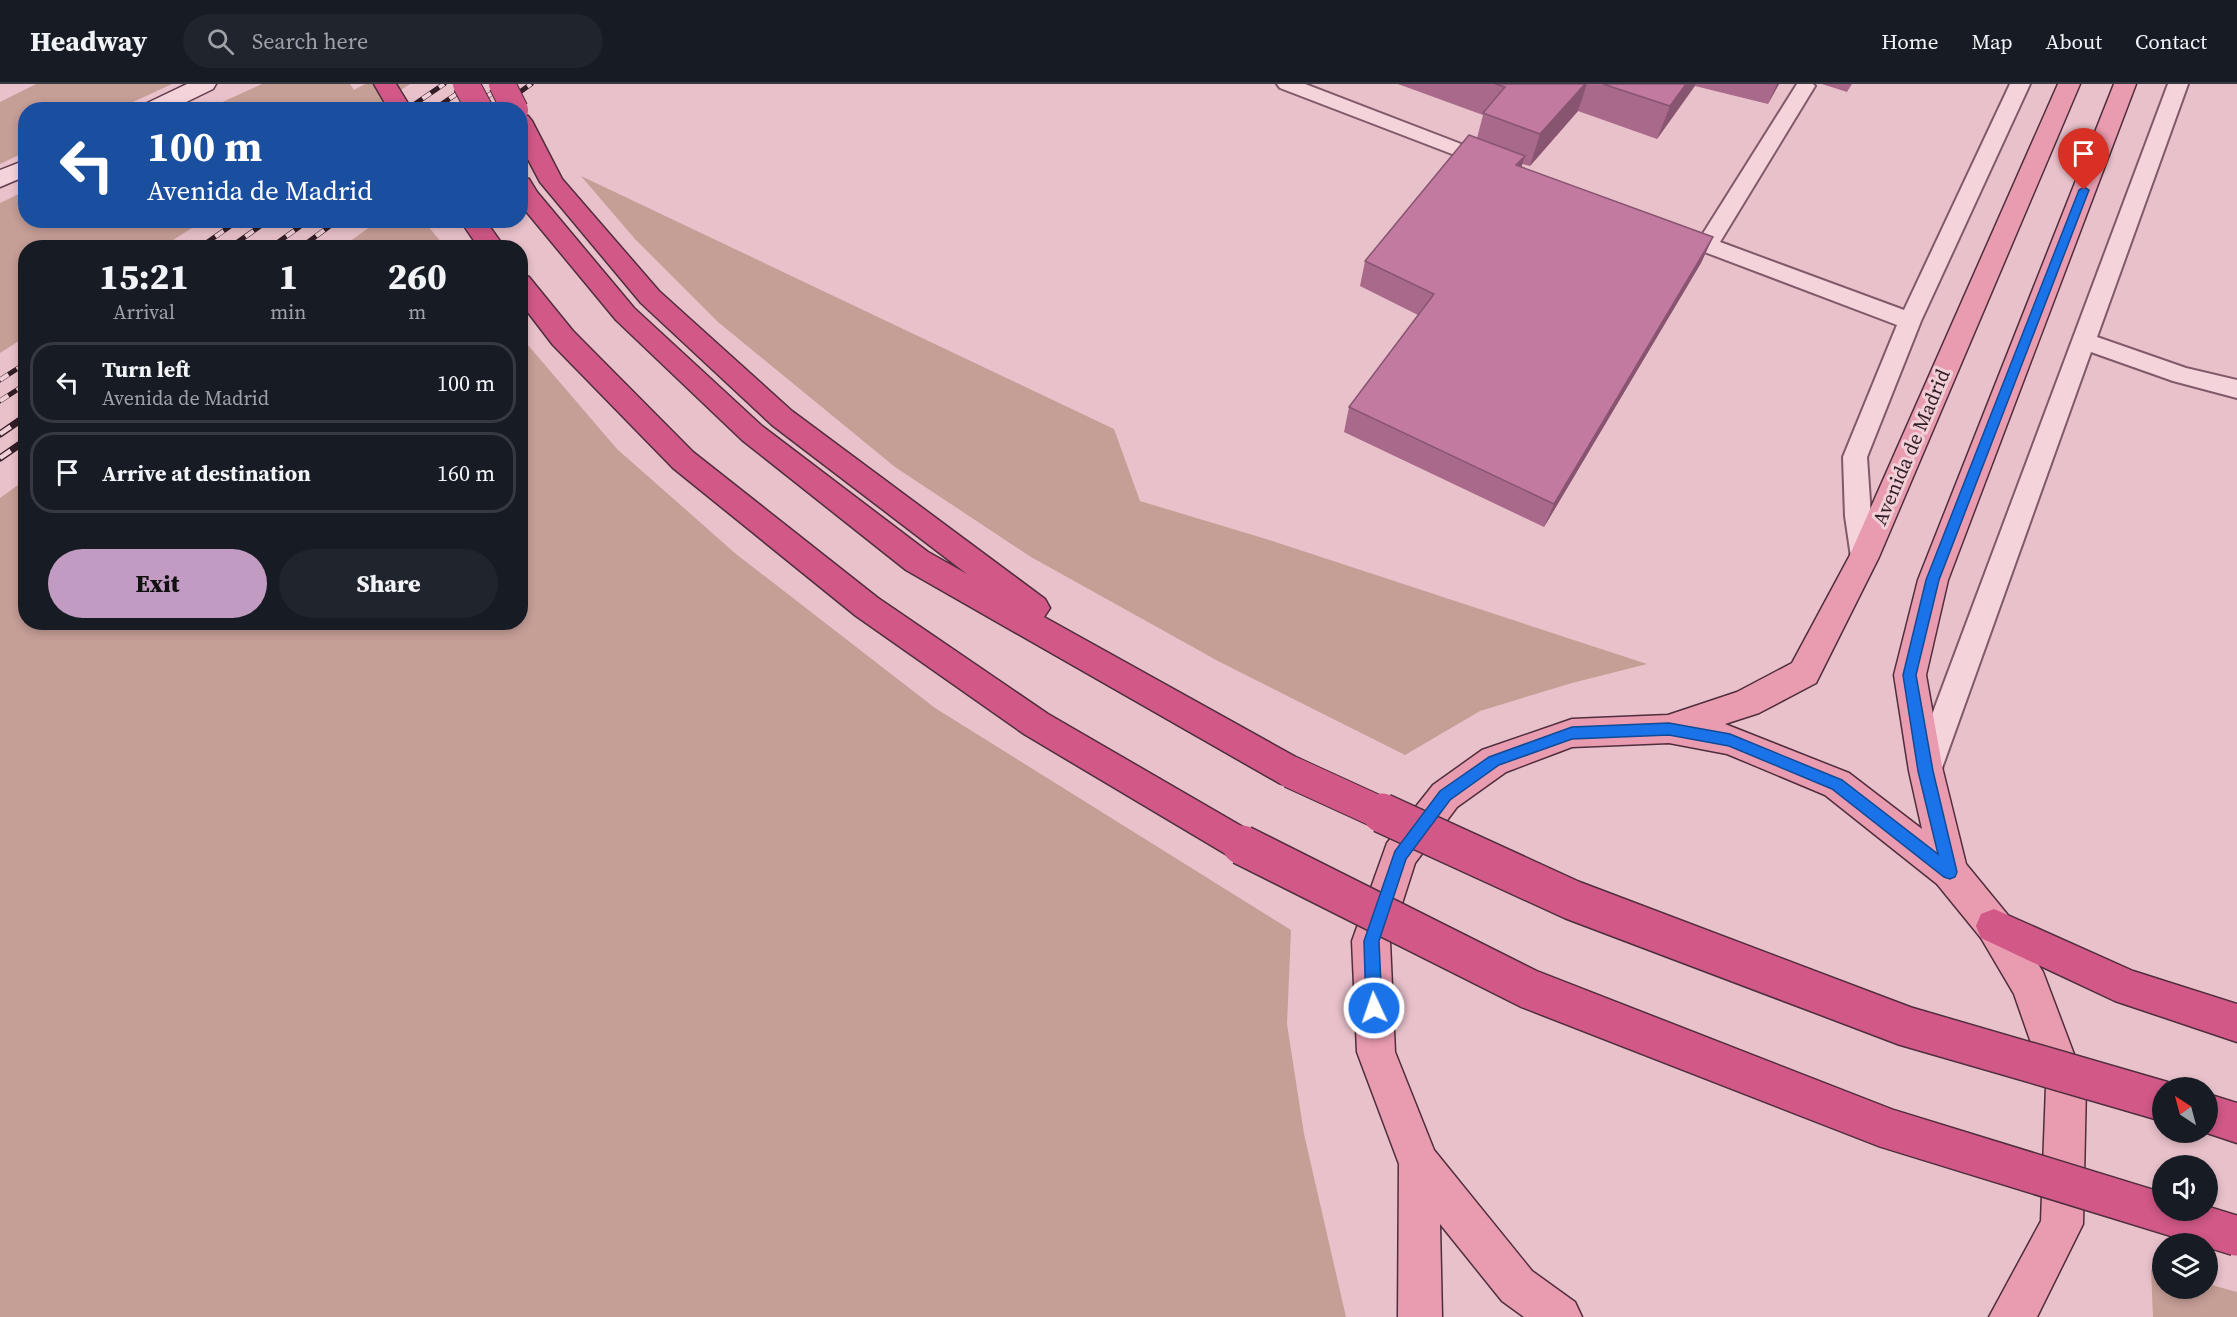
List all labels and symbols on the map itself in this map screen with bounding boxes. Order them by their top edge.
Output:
pin [2058,128,2109,190]
street label: Avenida de Madrid [1865,364,1957,529]
position arrow [1342,976,1406,1040]
north arrow [2152,1077,2218,1143]

